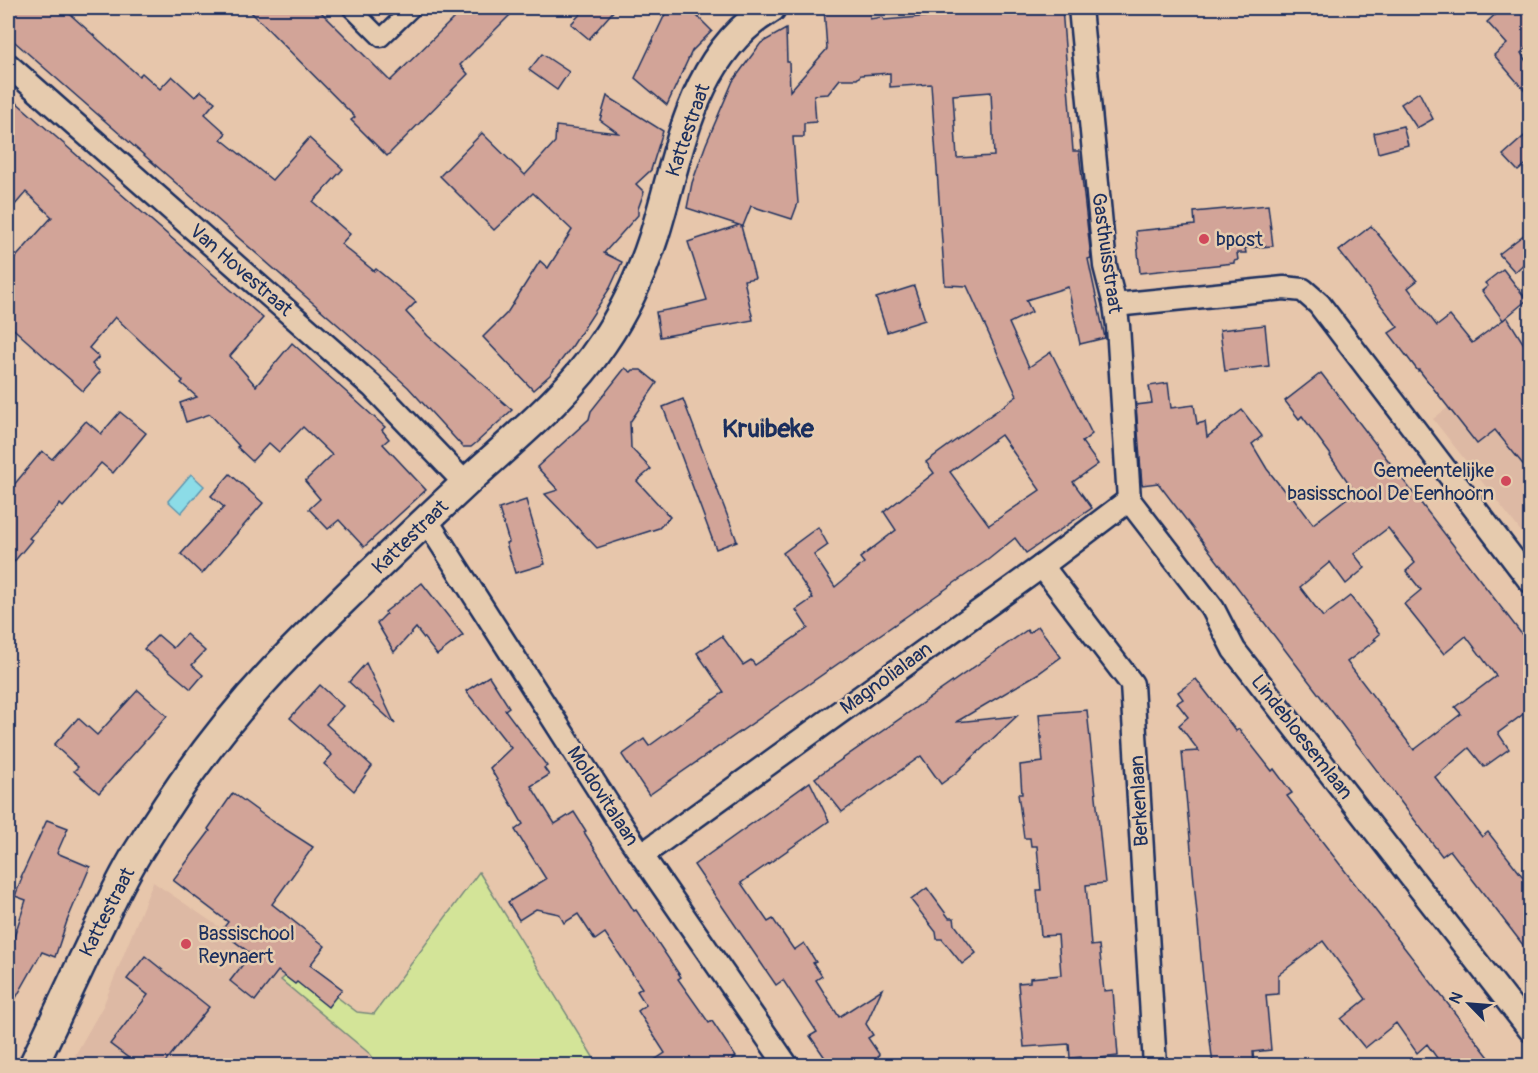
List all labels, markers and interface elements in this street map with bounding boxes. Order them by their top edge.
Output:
street label: Kattestraat [660,79,716,180]
street label: Gasthuisstraat [1086,191,1128,316]
street label: Van Hovestraat [184,218,299,322]
place label: bpost [1216,227,1264,252]
marker: bpost [1197,232,1211,246]
district label: Kruibeke [722,413,815,445]
place label: Gemeentelijke basisschool De Eenhoorn [1287,458,1494,506]
marker: Gemeentelijke basisschool De Eenhoorn [1499,474,1513,488]
street label: Kattestraat [366,494,454,580]
street label: Magnolialaan [835,636,937,720]
street label: Lindebloesemlaan [1246,670,1358,804]
street label: Moldovitalaan [561,741,645,851]
street label: Berkenlaan [1124,755,1154,847]
street label: Kattestraat [74,862,141,961]
place label: Bassischool Reynaert [198,921,295,969]
marker: Bassischool Reynaert [179,937,193,951]
north arrow [1439,974,1499,1034]
text: N [1445,989,1468,1007]

